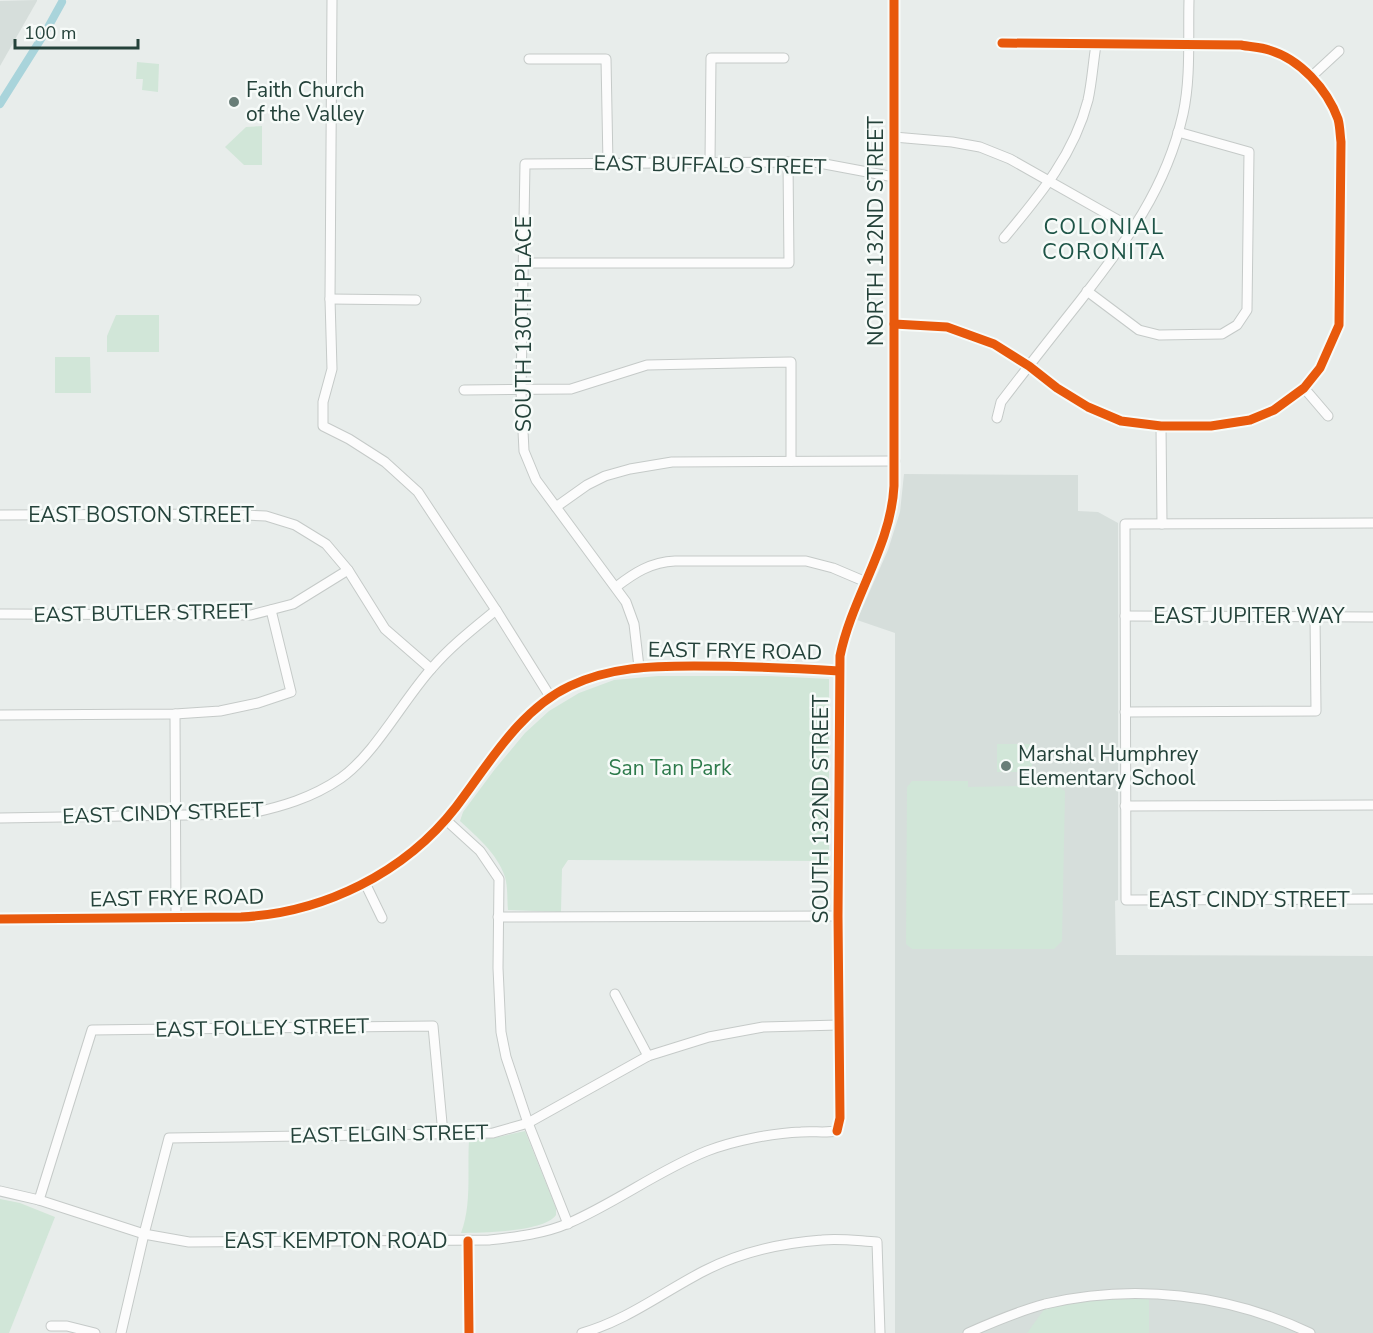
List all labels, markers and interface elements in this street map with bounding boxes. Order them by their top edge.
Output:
scale bar [15,12,138,50]
text: 100 m [24,21,76,45]
place label: Faith Church of the Valley [246,76,365,128]
marker: Faith Church of the Valley [227,95,241,109]
street label: NORTH 132ND STREET [862,116,890,346]
street label: EAST BUFFALO STREET [593,149,827,181]
district label: COLONIAL CORONITA [1042,212,1166,267]
street label: SOUTH 130TH PLACE [510,216,538,432]
street label: EAST BOSTON STREET [28,501,254,529]
street label: EAST BUTLER STREET [33,597,253,629]
street label: EAST JUPITER WAY [1153,602,1345,630]
street label: EAST FRYE ROAD [648,635,822,667]
street label: SOUTH 132ND STREET [807,694,835,923]
place label: Marshal Humphrey Elementary School [1018,740,1199,792]
park label: San Tan Park [609,754,732,782]
marker: Marshal Humphrey Elementary School [999,759,1013,773]
street label: EAST CINDY STREET [62,795,265,831]
street label: EAST FRYE ROAD [90,882,264,914]
street label: EAST CINDY STREET [1148,886,1350,914]
street label: EAST FOLLEY STREET [155,1012,370,1044]
street label: EAST ELGIN STREET [290,1118,489,1150]
street label: EAST KEMPTON ROAD [224,1227,448,1255]

